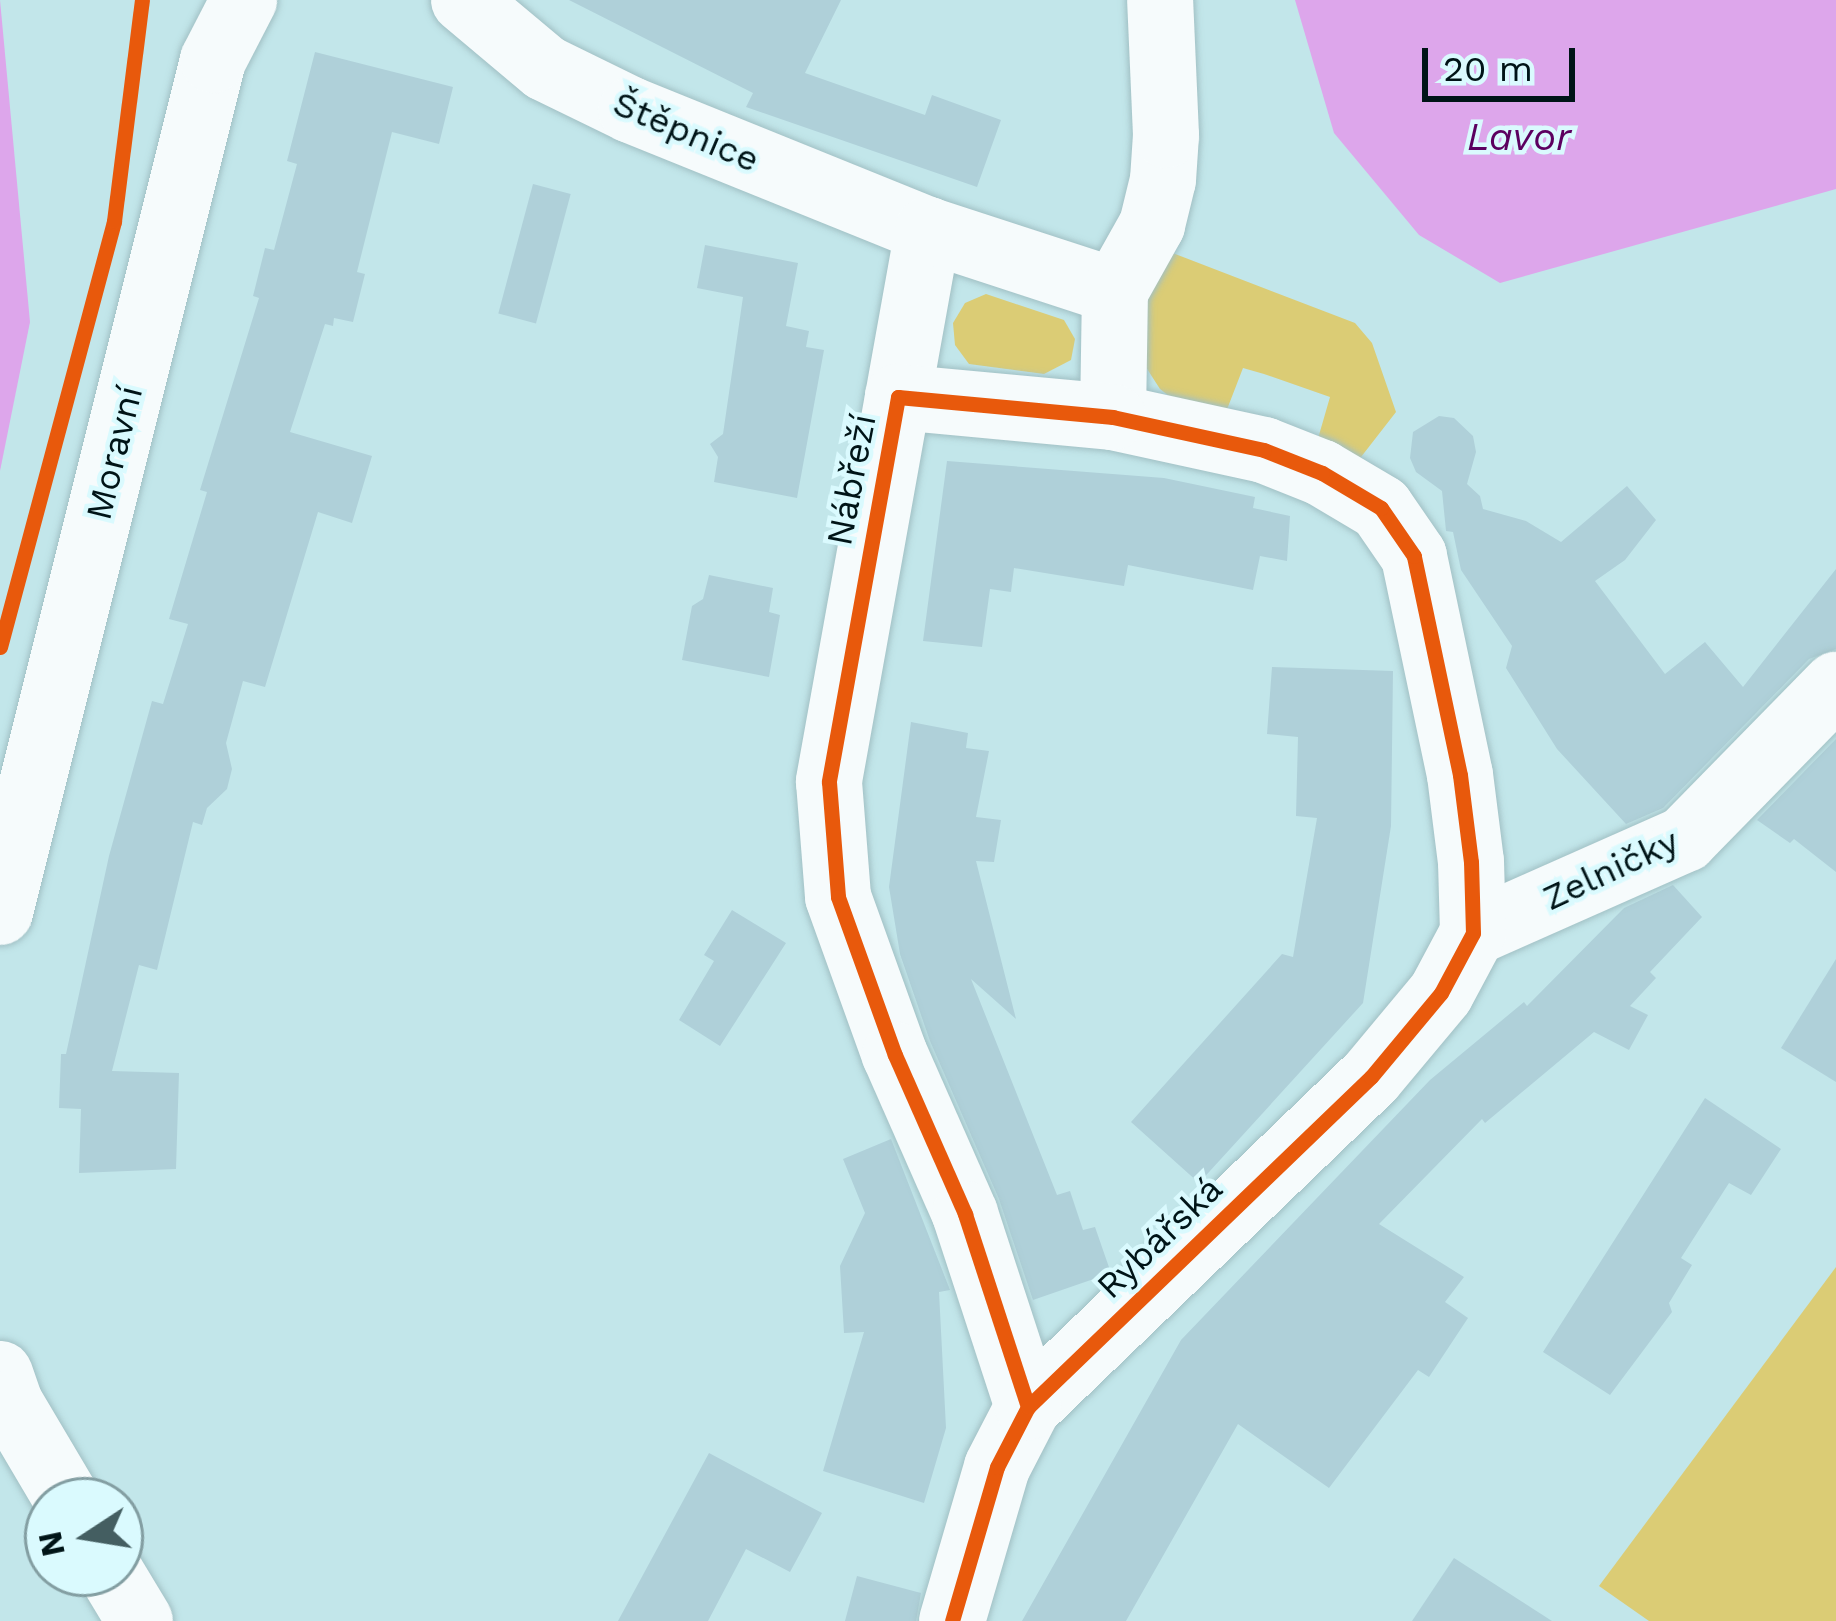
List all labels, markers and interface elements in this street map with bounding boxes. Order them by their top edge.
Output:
scale bar [1428,24,1581,98]
text: 20 m [1443,48,1533,90]
street label: Štěpnice [607,82,765,182]
water label: Lavor [1467,114,1571,160]
street label: Moravní [78,382,152,524]
street label: Nábřeží [818,411,886,549]
street label: Zelničky [1536,820,1686,920]
street label: Rybářská [1088,1168,1232,1308]
north arrow [24,1477,144,1597]
text: N [30,1528,73,1560]

